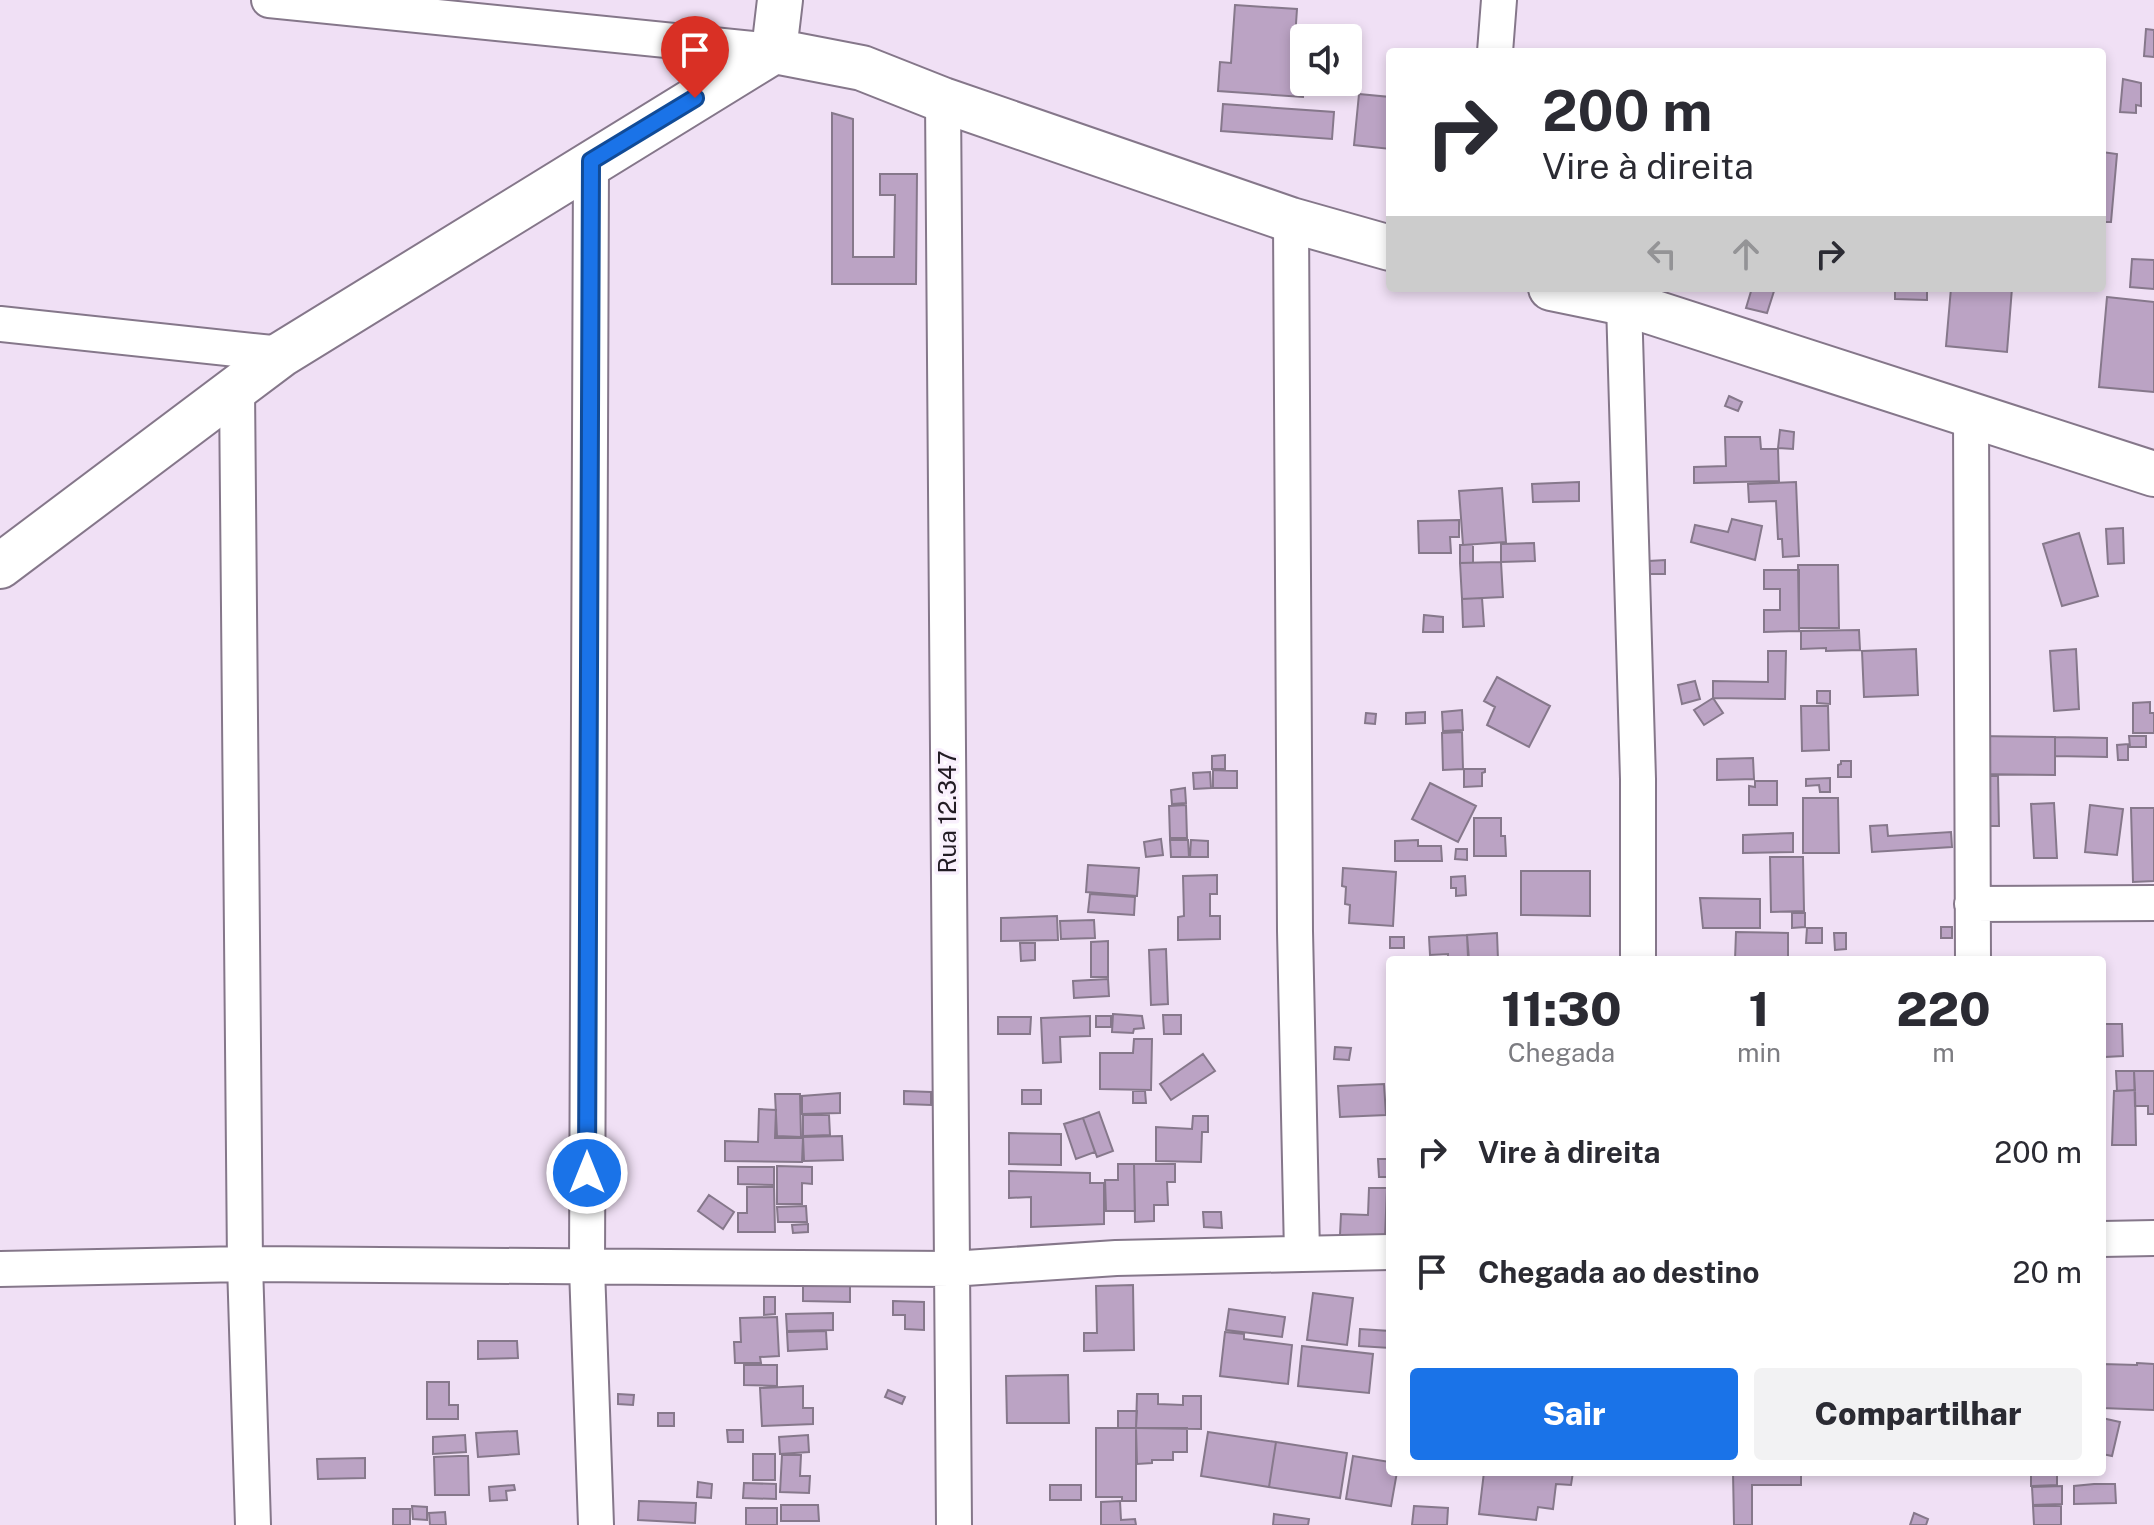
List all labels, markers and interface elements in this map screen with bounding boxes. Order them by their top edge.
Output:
pin [661,16,729,98]
map controls [1290,24,1362,96]
button: sound [1290,24,1362,96]
icon: arrive [673,28,717,72]
text: 200 m [1542,78,1712,144]
icon: right [1410,80,1514,184]
text: Vire à direita [1542,145,1754,187]
icon: left [1640,232,1684,276]
icon: ahead [1724,232,1768,276]
icon: right [1808,232,1852,276]
street label: Rua 12.347 [933,750,961,874]
text: 11:30 [1501,980,1622,1037]
text: 1 [1748,980,1769,1037]
text: 220 [1896,980,1991,1037]
text: Chegada [1508,1037,1615,1068]
text: min [1737,1037,1781,1068]
text: m [1932,1037,1955,1068]
icon: right [1410,1130,1454,1174]
position arrow [545,1131,629,1215]
text: Vire à direita [1478,1134,1661,1170]
text: 200 m [1994,1134,2082,1170]
icon: arrive [1410,1250,1454,1294]
text: Chegada ao destino [1478,1254,1759,1290]
text: 20 m [2013,1254,2082,1290]
button: Sair [1410,1368,1738,1460]
button: Compartilhar [1754,1368,2082,1460]

